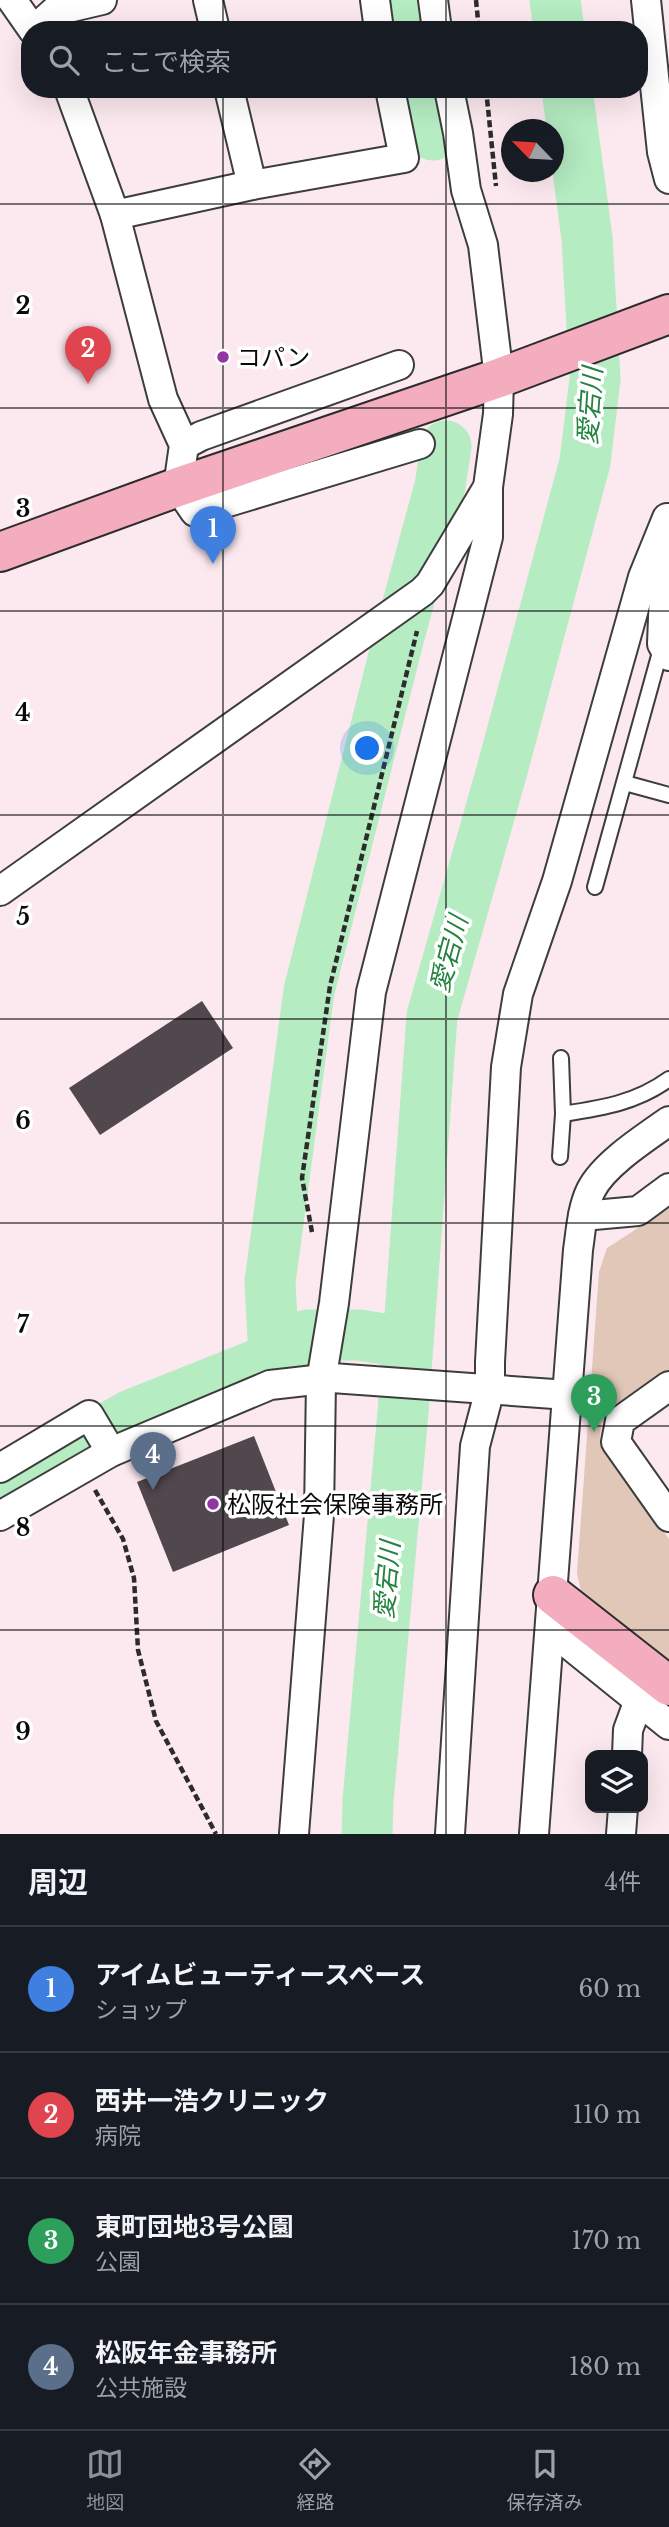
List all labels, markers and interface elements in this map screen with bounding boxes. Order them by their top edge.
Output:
search box [21,21,648,98]
icon: search [45,41,83,79]
text: ここで検索 [101,46,231,78]
north arrow [501,119,564,182]
text: 2 [16,292,30,320]
pin: 2 [65,326,111,384]
place label: コパン [237,343,310,372]
marker: コパン [215,349,231,365]
water label: 愛宕川 [571,363,609,446]
text: 3 [16,495,30,523]
pin: 1 [190,506,236,564]
text: 4 [15,699,31,727]
your location [350,731,384,765]
text: 5 [16,903,30,931]
water label: 愛宕川 [423,909,475,996]
text: 6 [15,1107,31,1135]
text: 7 [17,1311,30,1339]
pin: 3 [571,1374,617,1432]
pin: 4 [130,1432,176,1490]
place label: 松阪社会保険事務所 [227,1490,443,1519]
marker: 松阪社会保険事務所 [205,1496,221,1512]
text: 8 [16,1514,30,1542]
water label: 愛宕川 [368,1537,407,1620]
text: 9 [15,1718,31,1746]
map controls [585,1750,648,1813]
button: layers [585,1750,648,1813]
text: 周辺 [28,1864,88,1901]
text: 4件 [605,1868,641,1896]
text: アイムビューティースペース [95,1959,425,1991]
text: 1 [46,1975,56,2003]
text: 60 m [579,1975,641,2003]
text: ショップ [95,1996,187,2024]
text: 西井一浩クリニック [95,2085,329,2117]
text: 2 [44,2101,58,2129]
text: 110 m [573,2101,641,2129]
text: 病院 [95,2122,141,2150]
text: 東町団地3号公園 [95,2211,294,2243]
text: 3 [44,2227,58,2255]
text: 170 m [571,2227,641,2255]
text: 公園 [95,2248,141,2276]
text: 松阪年金事務所 [95,2337,277,2369]
text: 4 [43,2353,59,2381]
text: 180 m [569,2353,641,2381]
text: 公共施設 [95,2374,187,2402]
tab: 地図 [86,2445,124,2514]
tab: 経路 [296,2445,335,2514]
tab: 保存済み [507,2445,583,2514]

